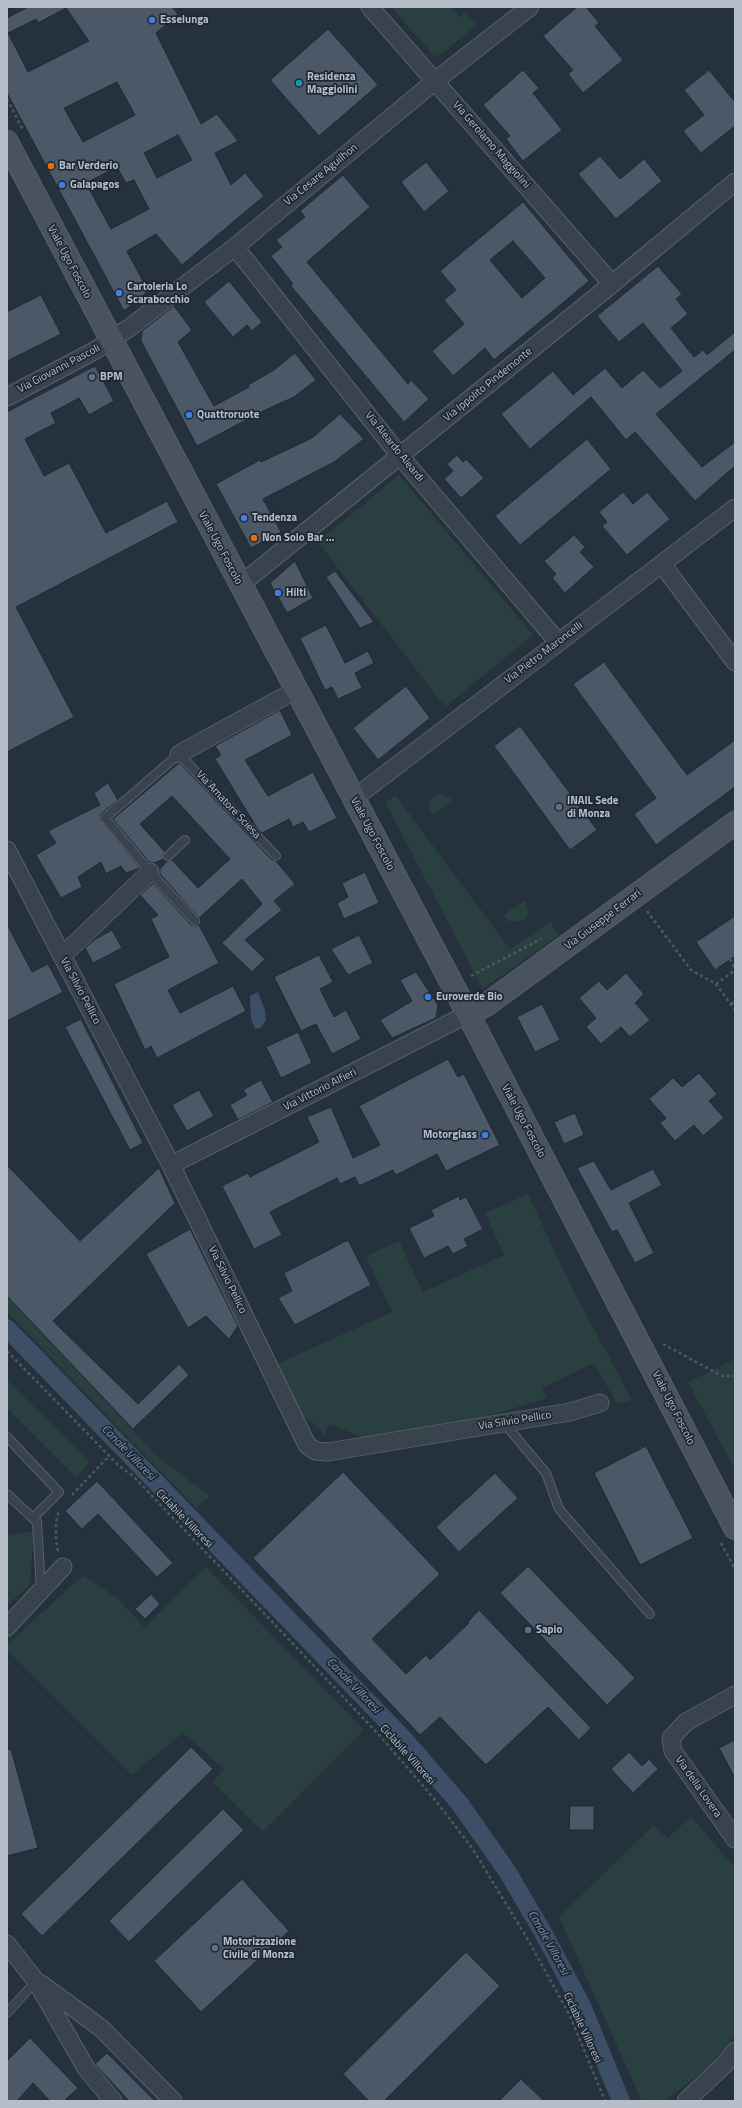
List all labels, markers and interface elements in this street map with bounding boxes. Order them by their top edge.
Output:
place label: Esselunga [160,13,209,27]
marker: Esselunga [147,15,157,25]
place label: Residenza Maggiolini [307,70,357,96]
marker: Residenza Maggiolini [294,78,304,88]
street label: Via Gerolamo Maggiolini [449,99,533,191]
street label: Via Cesare Aguilhon [281,141,361,209]
place label: Bar Verderio [59,159,118,173]
marker: Bar Verderio [46,161,56,171]
place label: Galapagos [70,178,119,192]
marker: Galapagos [57,180,67,190]
street label: Viale Ugo Foscolo [44,223,94,301]
place label: Cartoleria Lo Scarabocchio [127,280,190,306]
marker: Cartoleria Lo Scarabocchio [114,288,124,298]
street label: Via Giovanni Pascoli [15,342,103,396]
street label: Via Ippolito Pindemonte [441,345,535,425]
place label: BPM [100,370,123,384]
marker: BPM [87,372,97,382]
place label: Quattroruote [197,408,259,422]
street label: Via Aleardo Aleardi [362,409,426,485]
marker: Quattroruote [184,410,194,420]
street label: Viale Ugo Foscolo [195,509,245,587]
place label: Tendenza [252,511,297,525]
marker: Tendenza [239,513,249,523]
place label: Non Solo Bar ... [262,531,334,545]
marker: Non Solo Bar ... [249,533,259,543]
place label: Hilti [286,586,306,600]
marker: Hilti [273,588,283,598]
street label: Via Pietro Maroncelli [502,619,586,687]
street label: Via Amatore Sciesa [193,768,263,842]
place label: INAIL Sede di Monza [567,794,618,820]
street label: Viale Ugo Foscolo [347,795,397,873]
marker: INAIL Sede di Monza [554,802,564,812]
street label: Via Giuseppe Ferrari [562,887,644,953]
street label: Via Silvio Pellico [57,955,103,1027]
place label: Euroverde Bio [436,990,503,1004]
marker: Euroverde Bio [423,992,433,1002]
street label: Via Vittorio Alfieri [281,1066,359,1114]
street label: Viale Ugo Foscolo [498,1082,548,1160]
place label: Motorglass [423,1128,477,1142]
marker: Motorglass [480,1130,490,1140]
street label: Via Silvio Pellico [205,1244,249,1316]
street label: Viale Ugo Foscolo [649,1369,697,1447]
street label: Via Silvio Pellico [478,1409,552,1433]
water label: Canale Villoresi [98,1422,158,1484]
street label: Ciclabile Villoresi [153,1487,215,1551]
place label: Sapio [536,1623,562,1637]
marker: Sapio [523,1625,533,1635]
water label: Canale Villoresi [323,1655,383,1717]
street label: Ciclabile Villoresi [377,1722,437,1788]
street label: Via della Lovera [672,1754,724,1820]
water label: Canale Villoresi [524,1908,572,1978]
place label: Motorizzazione Civile di Monza [223,1935,296,1961]
marker: Motorizzazione Civile di Monza [210,1943,220,1953]
street label: Ciclabile Villoresi [560,1991,604,2065]

